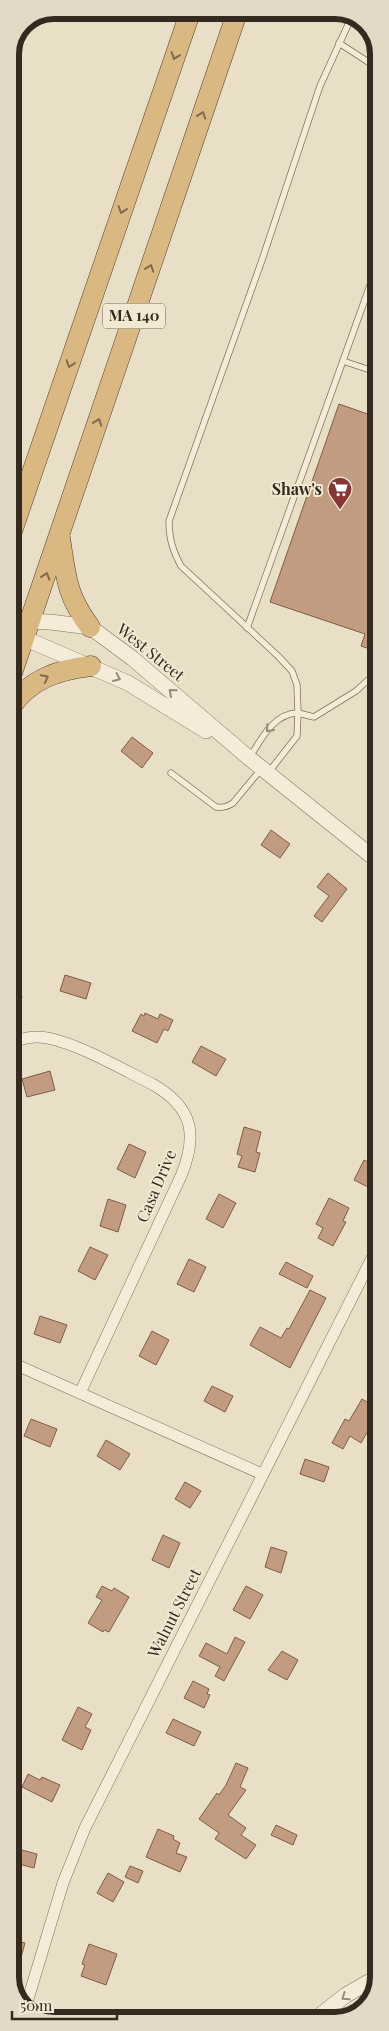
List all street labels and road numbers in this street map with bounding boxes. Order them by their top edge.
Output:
road number: MA 140 [103,304,165,328]
street label: West Street [112,617,190,685]
street label: Casa Drive [131,1146,180,1225]
street label: Walnut Street [142,1564,205,1662]

